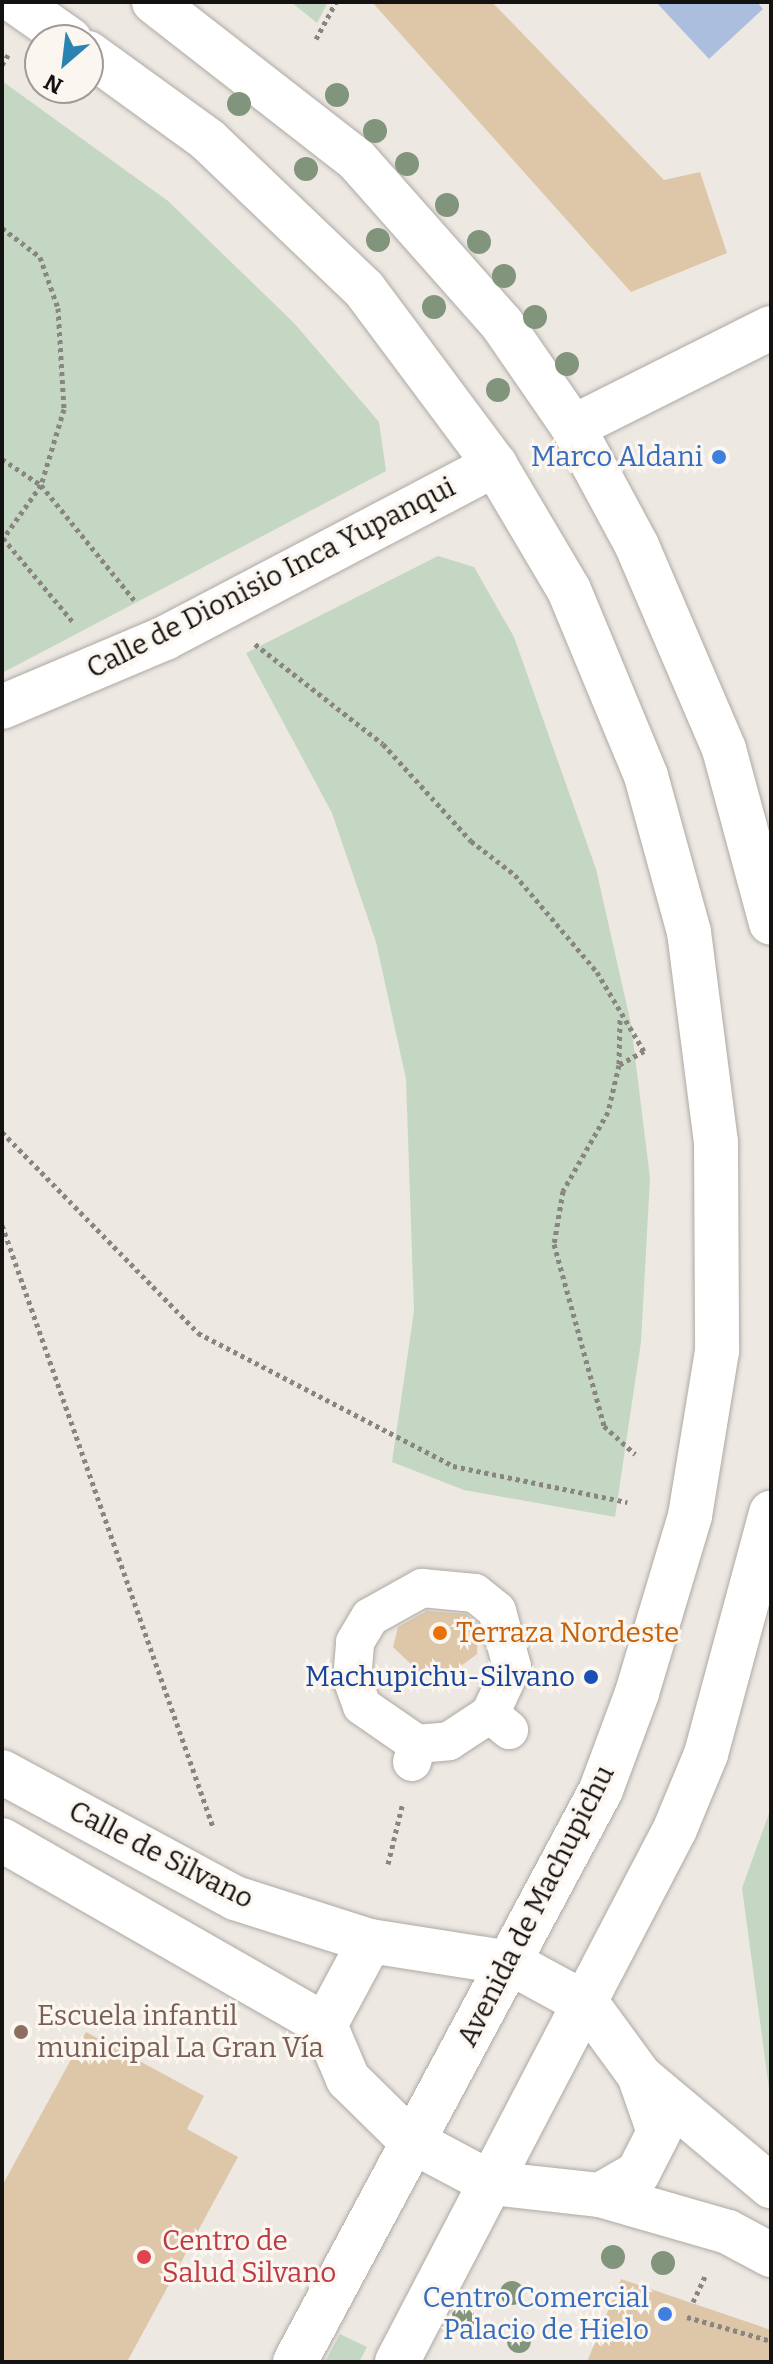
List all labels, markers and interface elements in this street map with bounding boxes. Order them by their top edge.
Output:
north arrow [24,24,104,104]
text: N [40,68,67,100]
place label: Marco Aldani [531,440,703,474]
marker: Marco Aldani [710,448,728,466]
street label: Calle de Dionisio Inca Yupanqui [81,470,461,686]
place label: Terraza Nordeste [456,1616,679,1650]
marker: Terraza Nordeste [431,1624,449,1642]
place label: Machupichu-Silvano [305,1660,575,1694]
marker: Machupichu-Silvano [582,1668,600,1686]
street label: Avenida de Machupichu [450,1760,622,2052]
street label: Calle de Silvano [63,1794,259,1916]
place label: Escuela infantil municipal La Gran Vía [37,1999,324,2065]
marker: Escuela infantil municipal La Gran Vía [12,2023,30,2041]
place label: Centro de Salud Silvano [162,2224,336,2290]
marker: Centro de Salud Silvano [133,2246,155,2268]
place label: Centro Comercial Palacio de Hielo [423,2281,649,2347]
marker: Centro Comercial Palacio de Hielo [656,2305,674,2323]

